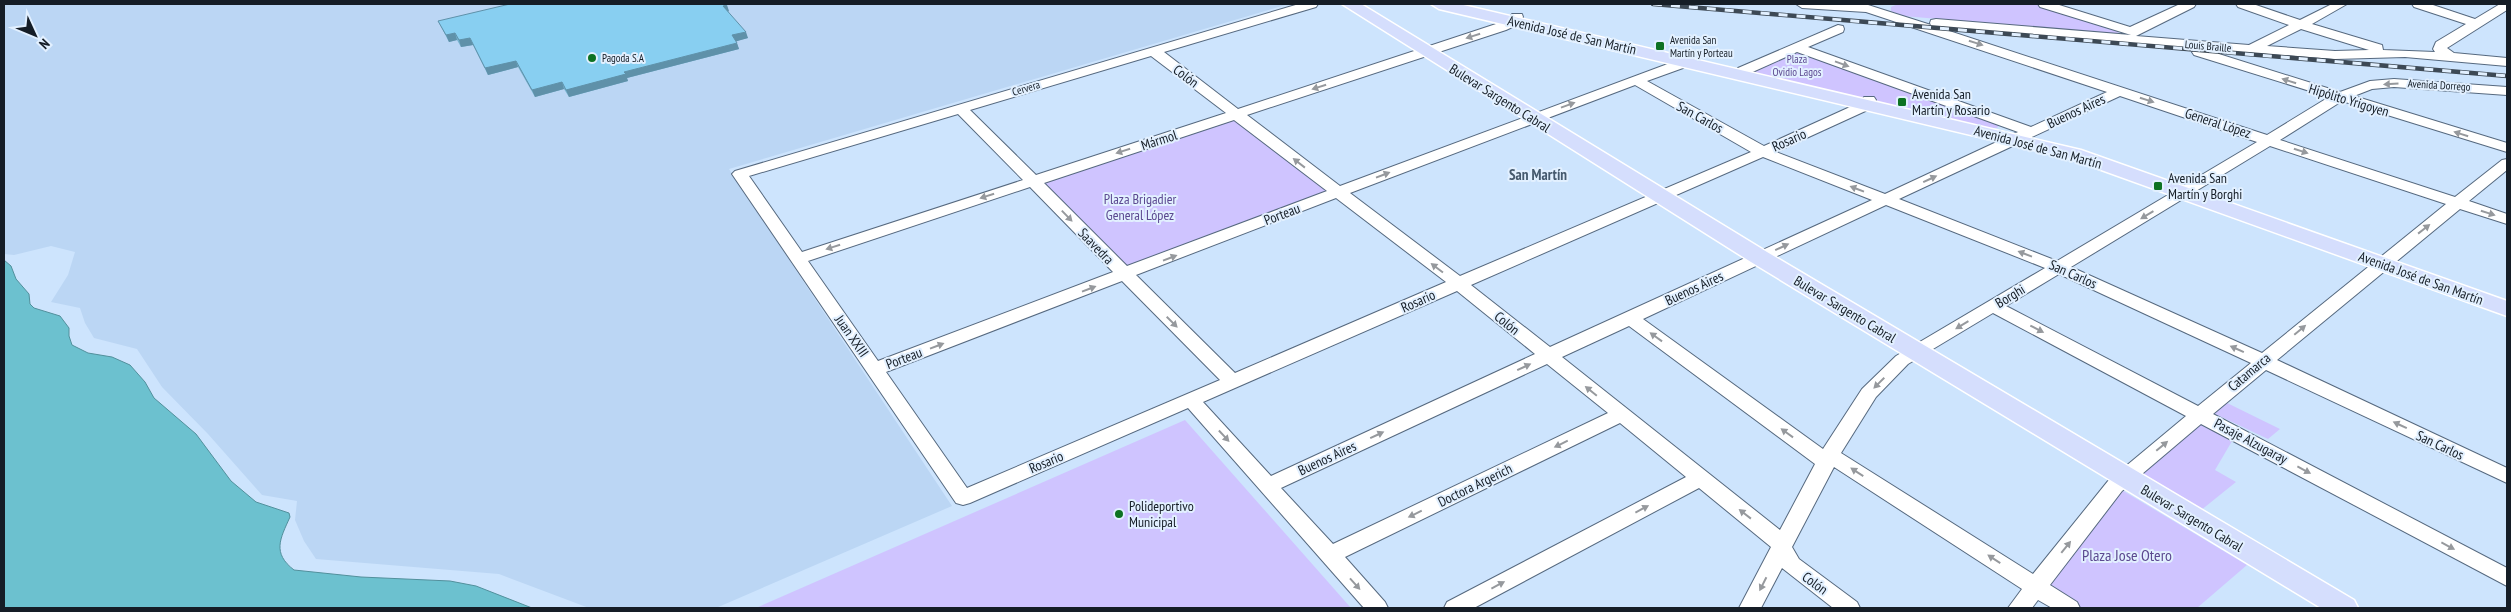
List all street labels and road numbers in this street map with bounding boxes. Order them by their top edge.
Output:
street label: Avenida José de San Martín [1506,11,1638,59]
street label: Louis Braille [2184,37,2232,55]
street label: Bulevar Sargento Cabral [1446,60,1555,137]
street label: Colón [1170,61,1202,91]
street label: Avenida Dorrego [2407,76,2471,94]
street label: Cervera [1010,77,1042,99]
street label: Hipólito Yrigoyen [2307,79,2391,121]
street label: Buenos Aires [2044,90,2108,132]
street label: San Carlos [1674,97,1727,137]
street label: General López [2183,104,2253,142]
street label: Avenida José de San Martín [1972,121,2104,173]
street label: Rosario [1769,125,1809,155]
street label: Mármol [1139,126,1180,154]
street label: Porteau [1261,199,1303,229]
street label: Saavedra [1074,224,1118,268]
street label: Avenida José de San Martín [2356,247,2486,309]
street label: San Carlos [2046,256,2100,293]
street label: Buenos Aires [1662,267,1726,309]
street label: Bulevar Sargento Cabral [1791,271,1900,347]
street label: Borghi [1992,280,2028,312]
street label: Rosario [1398,286,1438,316]
street label: Colón [1491,307,1523,339]
street label: Juan XXIII [831,311,873,361]
street label: Porteau [883,343,925,373]
street label: Catamarca [2224,349,2274,395]
street label: Pasaje Alzugaray [2211,414,2291,468]
street label: San Carlos [2413,426,2467,464]
street label: Buenos Aires [1295,437,1359,479]
street label: Rosario [1026,447,1066,477]
street label: Doctora Argerich [1435,459,1515,511]
street label: Bulevar Sargento Cabral [2138,480,2247,556]
street label: Colón [1799,568,1831,598]

